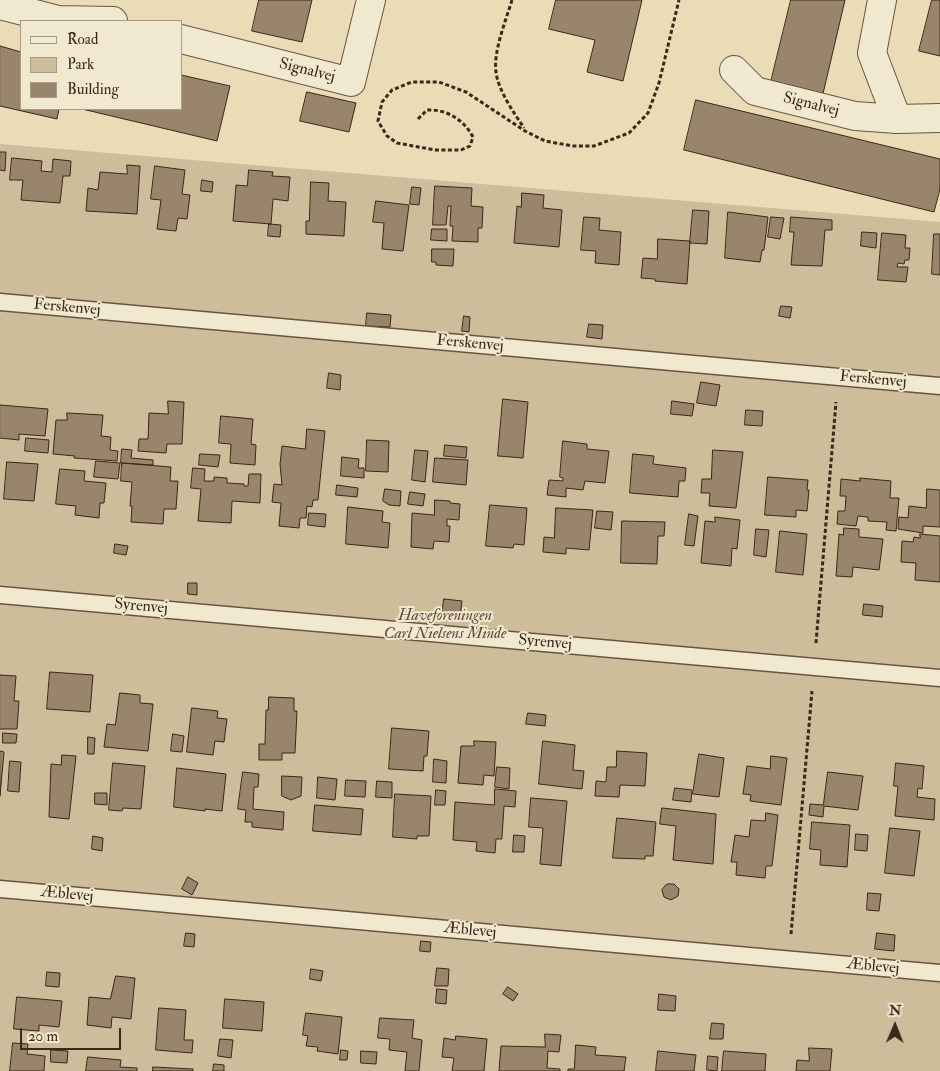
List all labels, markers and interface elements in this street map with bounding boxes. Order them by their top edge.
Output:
legend [20,20,182,110]
text: Road [67,30,98,49]
text: Park [67,55,94,74]
street label: Signalvej [277,55,337,87]
text: Building [67,80,119,99]
street label: Signalvej [781,89,841,121]
street label: Ferskenvej [33,296,101,320]
street label: Ferskenvej [436,332,504,356]
street label: Ferskenvej [839,368,907,392]
street label: Syrenvej [113,595,169,619]
park label: Haveforeningen Carl Nielsens Minde [384,607,506,645]
street label: Syrenvej [517,631,573,655]
street label: Æblevej [40,883,94,907]
street label: Æblevej [443,919,497,943]
street label: Æblevej [846,955,900,979]
north arrow [870,1001,920,1051]
text: N [889,1002,902,1019]
scale bar [22,1018,124,1050]
text: 20 m [28,1027,58,1046]

